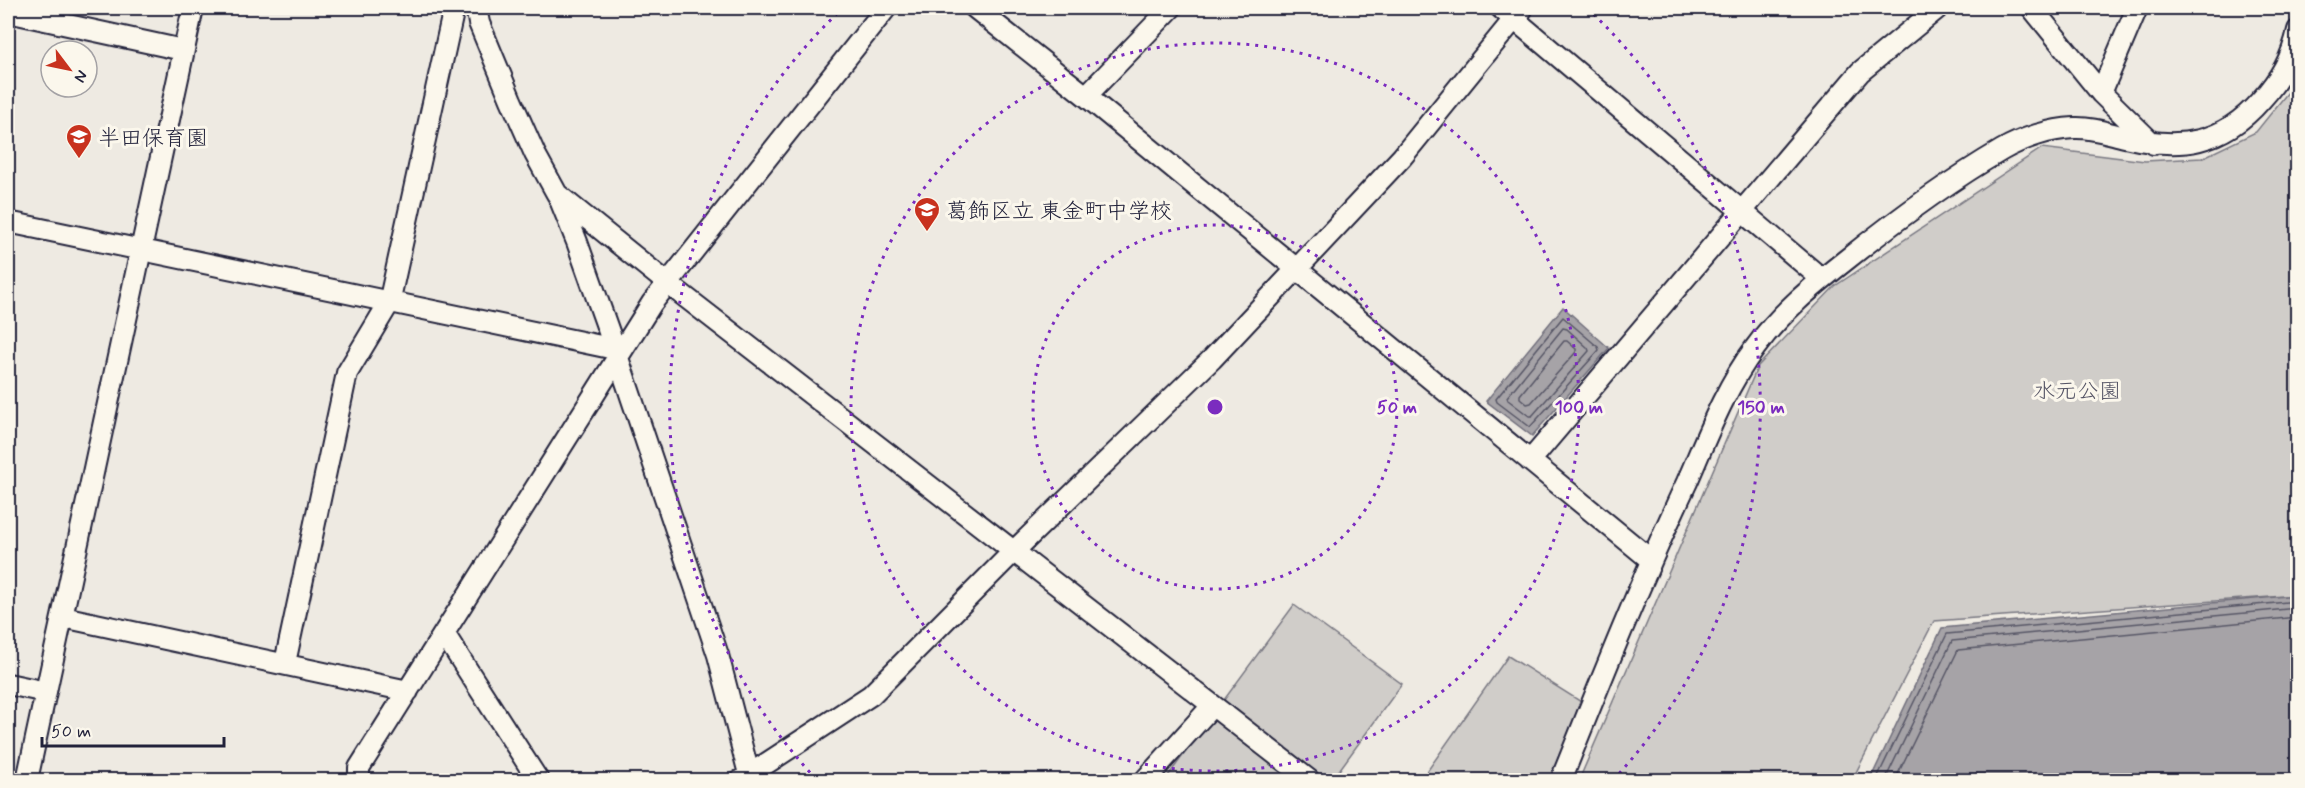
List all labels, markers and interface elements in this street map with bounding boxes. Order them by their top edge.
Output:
north arrow [39,39,99,99]
text: N [69,66,92,86]
school or university icon: 半田保育園 [64,122,94,160]
place label: 半田保育園 [98,125,208,153]
school or university icon: 葛飾区立 東金町中学校 [912,195,942,233]
place label: 葛飾区立 東金町中学校 [946,198,1172,226]
park label: 水元公園 [2033,378,2121,406]
text: 50 m [1377,396,1417,420]
text: 100 m [1555,396,1603,420]
text: 150 m [1737,396,1785,420]
centre of rings [1205,397,1225,417]
scale bar [42,710,224,748]
text: 50 m [51,720,91,744]

